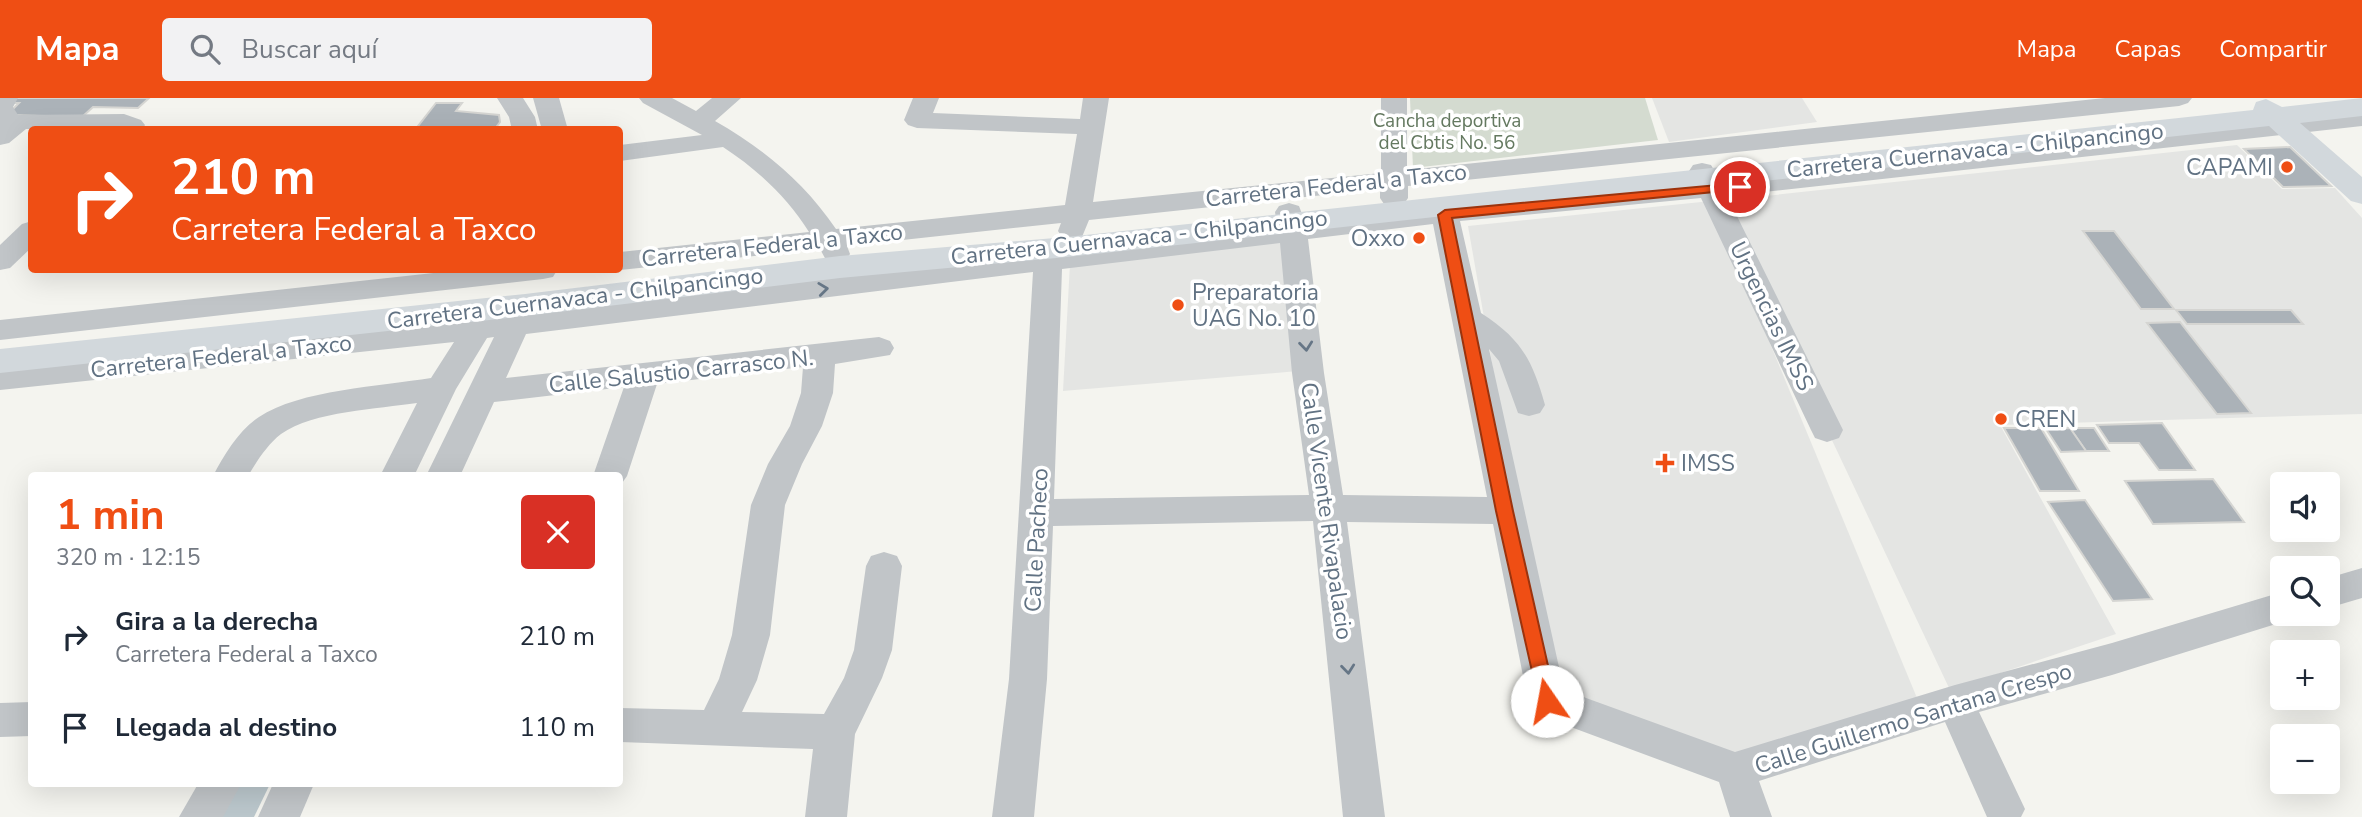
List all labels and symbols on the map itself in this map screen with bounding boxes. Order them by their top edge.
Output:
park label: Cancha deportiva del Cbtis No. 56 [1373,108,1521,156]
street label: Carretera Cuernavaca - Chilpancingo [1785,115,2165,186]
place label: CAPAMI [2186,152,2273,183]
street label: Carretera Federal a Taxco [1204,156,1468,215]
pin [1710,157,1770,217]
marker: CAPAMI [2279,159,2295,175]
street label: Carretera Cuernavaca - Chilpancingo [949,202,1329,273]
street label: Carretera Federal a Taxco [640,216,904,275]
place label: Oxxo [1351,223,1405,254]
marker: Oxxo [1411,230,1427,246]
street label: Urgencias IMSS [1722,236,1821,396]
street label: Carretera Cuernavaca - Chilpancingo [385,260,765,337]
place label: Preparatoria UAG No. 10 [1192,277,1319,334]
one-way arrow [817,282,829,297]
marker: Preparatoria UAG No. 10 [1170,297,1186,313]
street label: Carretera Federal a Taxco [89,327,353,386]
one-way arrow [1298,340,1313,352]
street label: Calle Salustio Carrasco N. [547,342,815,401]
street label: Calle Vicente Rivapalacio [1293,380,1360,642]
place label: CREN [2015,404,2076,435]
marker: CREN [1993,411,2009,427]
place label: IMSS [1681,448,1735,479]
marker: IMSS [1655,453,1675,473]
street label: Calle Pacheco [1017,467,1056,613]
street label: Calle Guillermo Santana Crespo [1751,655,2076,782]
one-way arrow [1340,663,1355,675]
position arrow [1510,664,1584,738]

